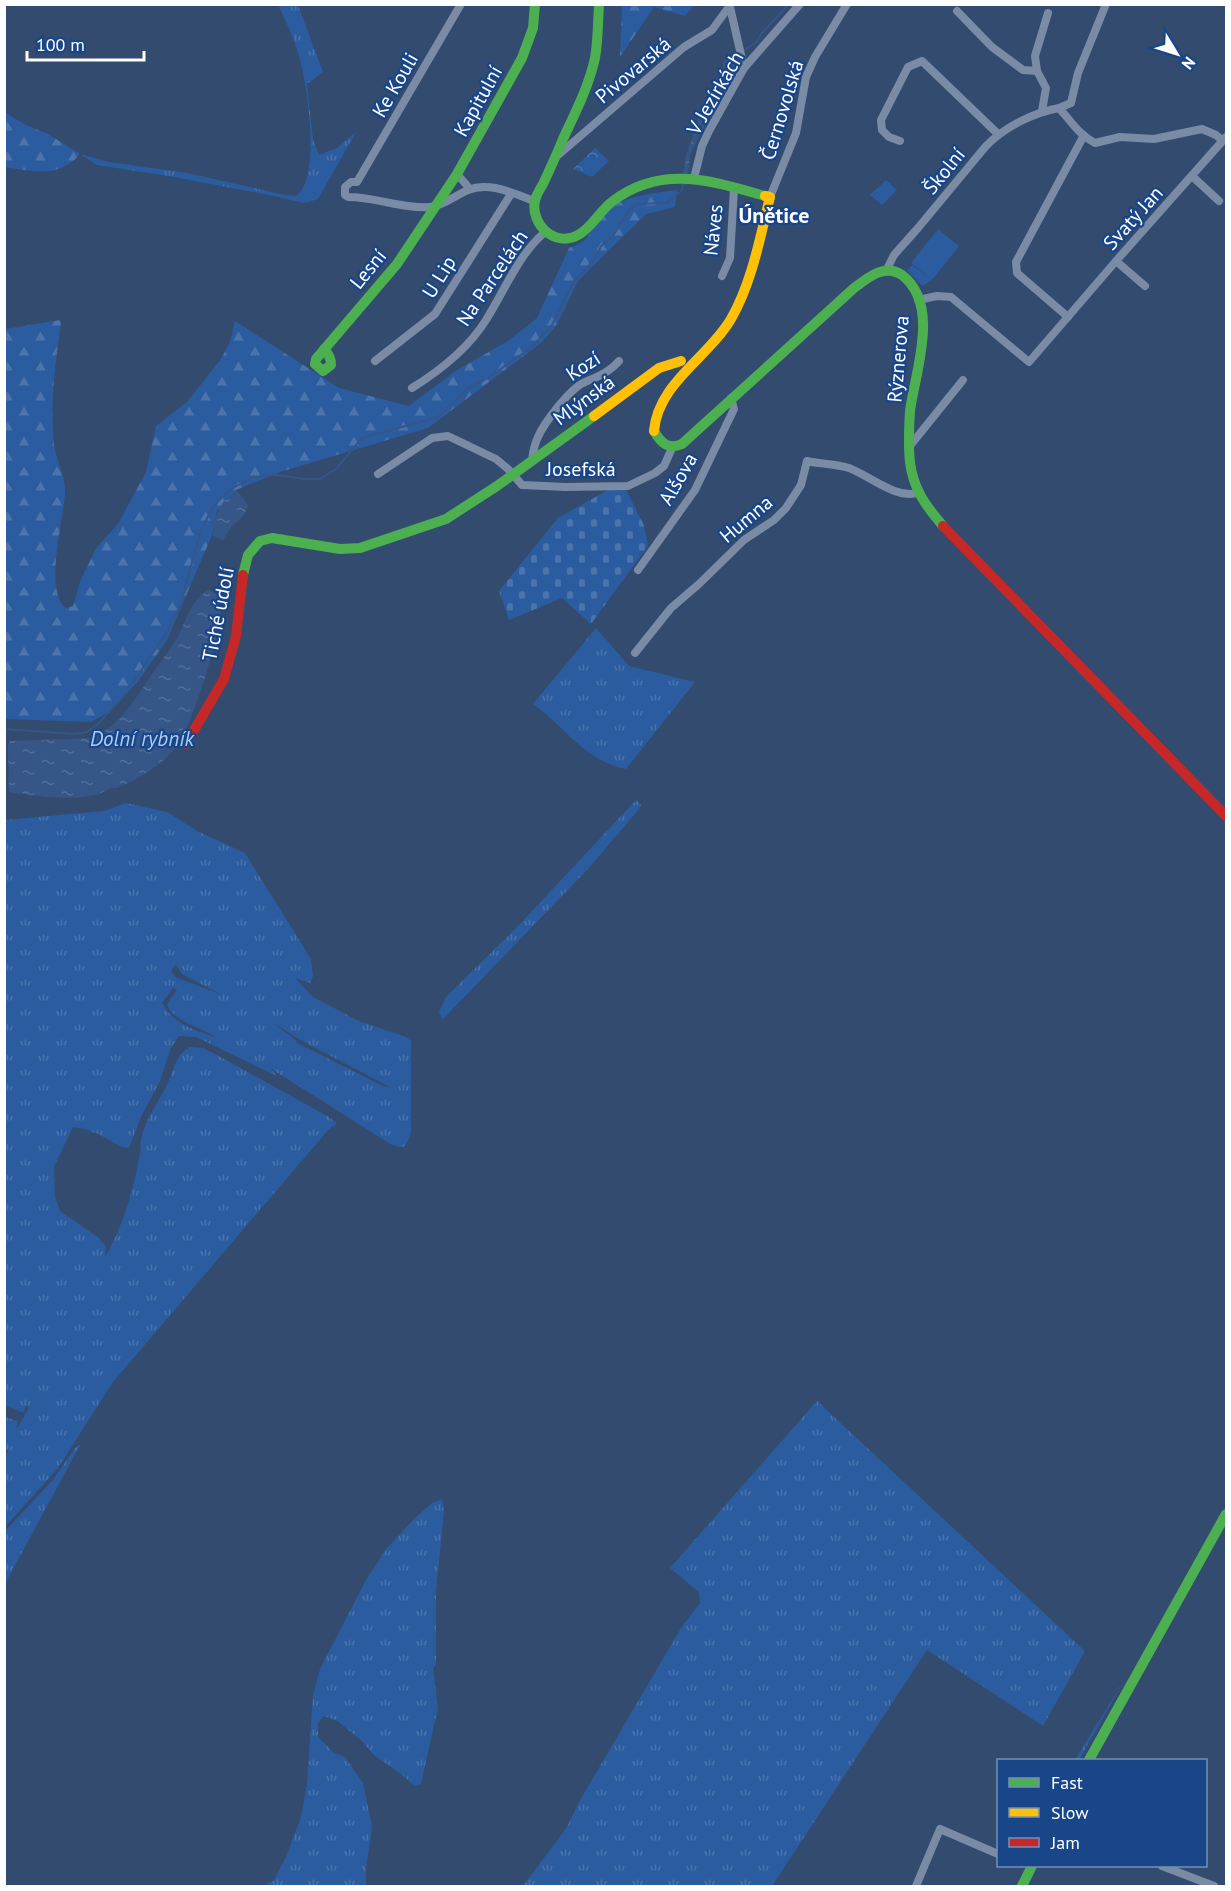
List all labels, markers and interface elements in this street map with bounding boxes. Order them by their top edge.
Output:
scale bar [27,24,144,62]
north arrow [1147,24,1207,84]
street label: Pivovarská [590,31,676,109]
text: 100 m [36,33,85,56]
street label: V Jezírkách [680,46,749,140]
street label: Ke Kouli [366,48,424,122]
text: N [1178,53,1200,74]
street label: Černovolská [755,57,809,163]
street label: Kapitulní [448,61,508,141]
street label: Školní [917,142,971,200]
street label: Svatý Jan [1097,180,1169,256]
district label: Únětice [739,201,809,229]
street label: Náves [697,203,729,257]
street label: Na Parcelách [450,225,534,331]
street label: Lesní [344,244,392,294]
street label: U Lip [416,251,462,303]
street label: Rýznerova [881,314,915,404]
street label: Kozí [561,345,605,387]
street label: Mlýnská [548,369,620,431]
street label: Alšova [653,448,703,510]
street label: Josefská [545,456,616,482]
street label: Humna [714,489,778,549]
street label: Tiché údolí [196,565,240,663]
water label: Dolní rybník [90,725,196,752]
legend [997,1759,1207,1867]
text: Fast [1051,1771,1083,1794]
text: Slow [1051,1801,1089,1824]
text: Jam [1050,1831,1080,1854]

